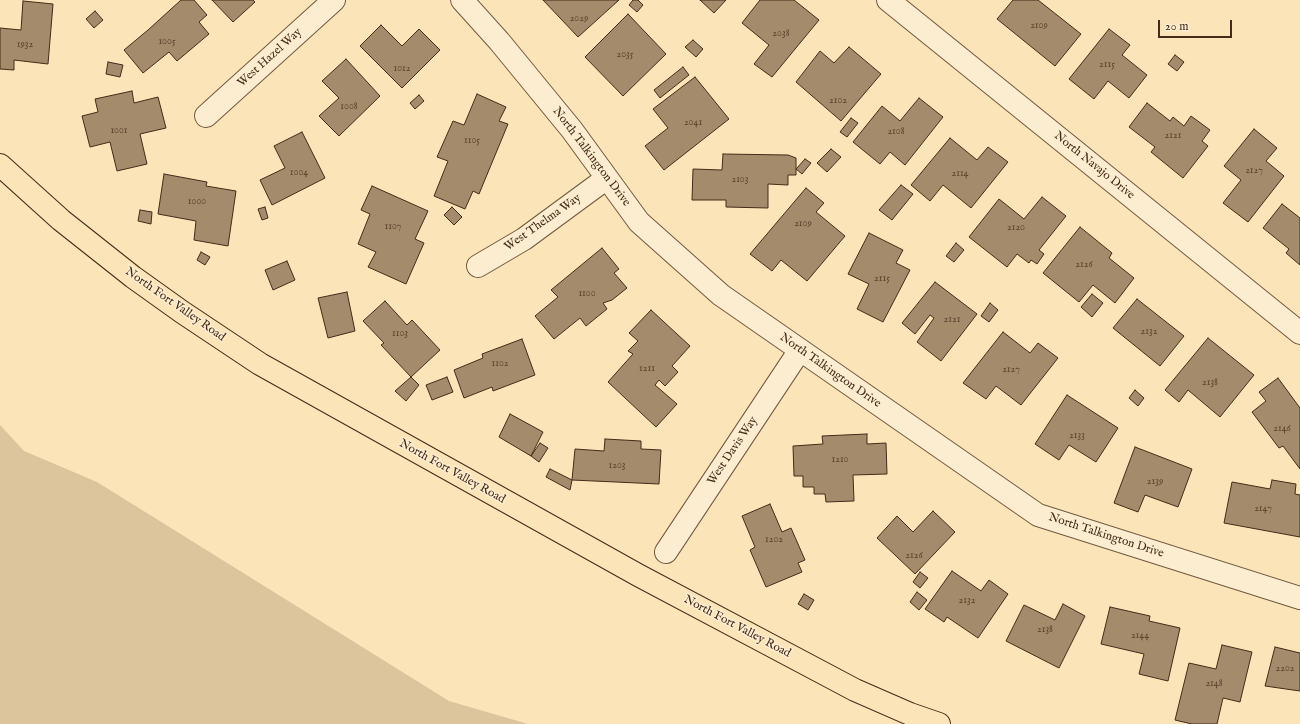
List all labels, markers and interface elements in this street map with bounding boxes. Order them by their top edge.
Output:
scale bar [1160,12,1234,38]
house number: 2029 [570,13,588,25]
text: 20 m [1165,19,1188,34]
house number: 2109 [1030,20,1048,32]
street label: West Hazel Way [235,25,305,91]
house number: 2038 [772,28,790,40]
house number: 1005 [158,36,176,48]
house number: 1932 [17,39,33,51]
house number: 2035 [617,49,633,61]
house number: 2115 [1099,59,1115,71]
house number: 1012 [394,63,410,75]
house number: 2102 [829,95,847,107]
house number: 1008 [340,101,358,113]
street label: North Talkington Drive [549,105,633,209]
house number: 2041 [684,117,702,129]
house number: 1001 [110,125,128,137]
house number: 2108 [887,126,905,138]
street label: North Navajo Drive [1051,129,1137,203]
house number: 2121 [1165,130,1181,142]
house number: 1105 [464,135,480,147]
house number: 2127 [1245,165,1263,177]
house number: 1004 [290,167,308,179]
house number: 2114 [951,168,969,180]
house number: 2103 [731,174,749,186]
street label: West Thelma Way [502,191,584,255]
house number: 1000 [188,196,206,208]
house number: 2109 [794,218,812,230]
house number: 1107 [385,221,401,233]
house number: 2120 [1007,222,1025,234]
house number: 2126 [1075,259,1093,271]
street label: North Fort Valley Road [122,265,228,345]
house number: 2115 [874,273,890,285]
house number: 1100 [578,288,596,300]
house number: 2121 [944,314,960,326]
house number: 2132 [1141,326,1157,338]
house number: 1103 [392,328,408,340]
street label: North Talkington Drive [777,331,883,411]
house number: 1102 [491,358,509,370]
house number: 1211 [639,363,655,375]
house number: 2127 [1002,364,1020,376]
house number: 2138 [1202,377,1218,389]
street label: West Davis Way [705,414,761,488]
house number: 2146 [1273,423,1291,435]
house number: 2133 [1069,430,1085,442]
street label: North Fort Valley Road [396,437,508,507]
house number: 1210 [831,454,849,466]
house number: 1203 [608,460,626,472]
house number: 2139 [1147,476,1163,488]
house number: 2147 [1254,503,1272,515]
street label: North Talkington Drive [1047,511,1165,561]
house number: 1202 [765,534,783,546]
house number: 2126 [905,550,923,562]
street label: North Fort Valley Road [681,593,793,661]
house number: 2132 [959,595,975,607]
house number: 2138 [1037,624,1053,636]
house number: 2144 [1131,630,1149,642]
house number: 2202 [1276,663,1294,675]
house number: 2148 [1205,678,1223,690]

